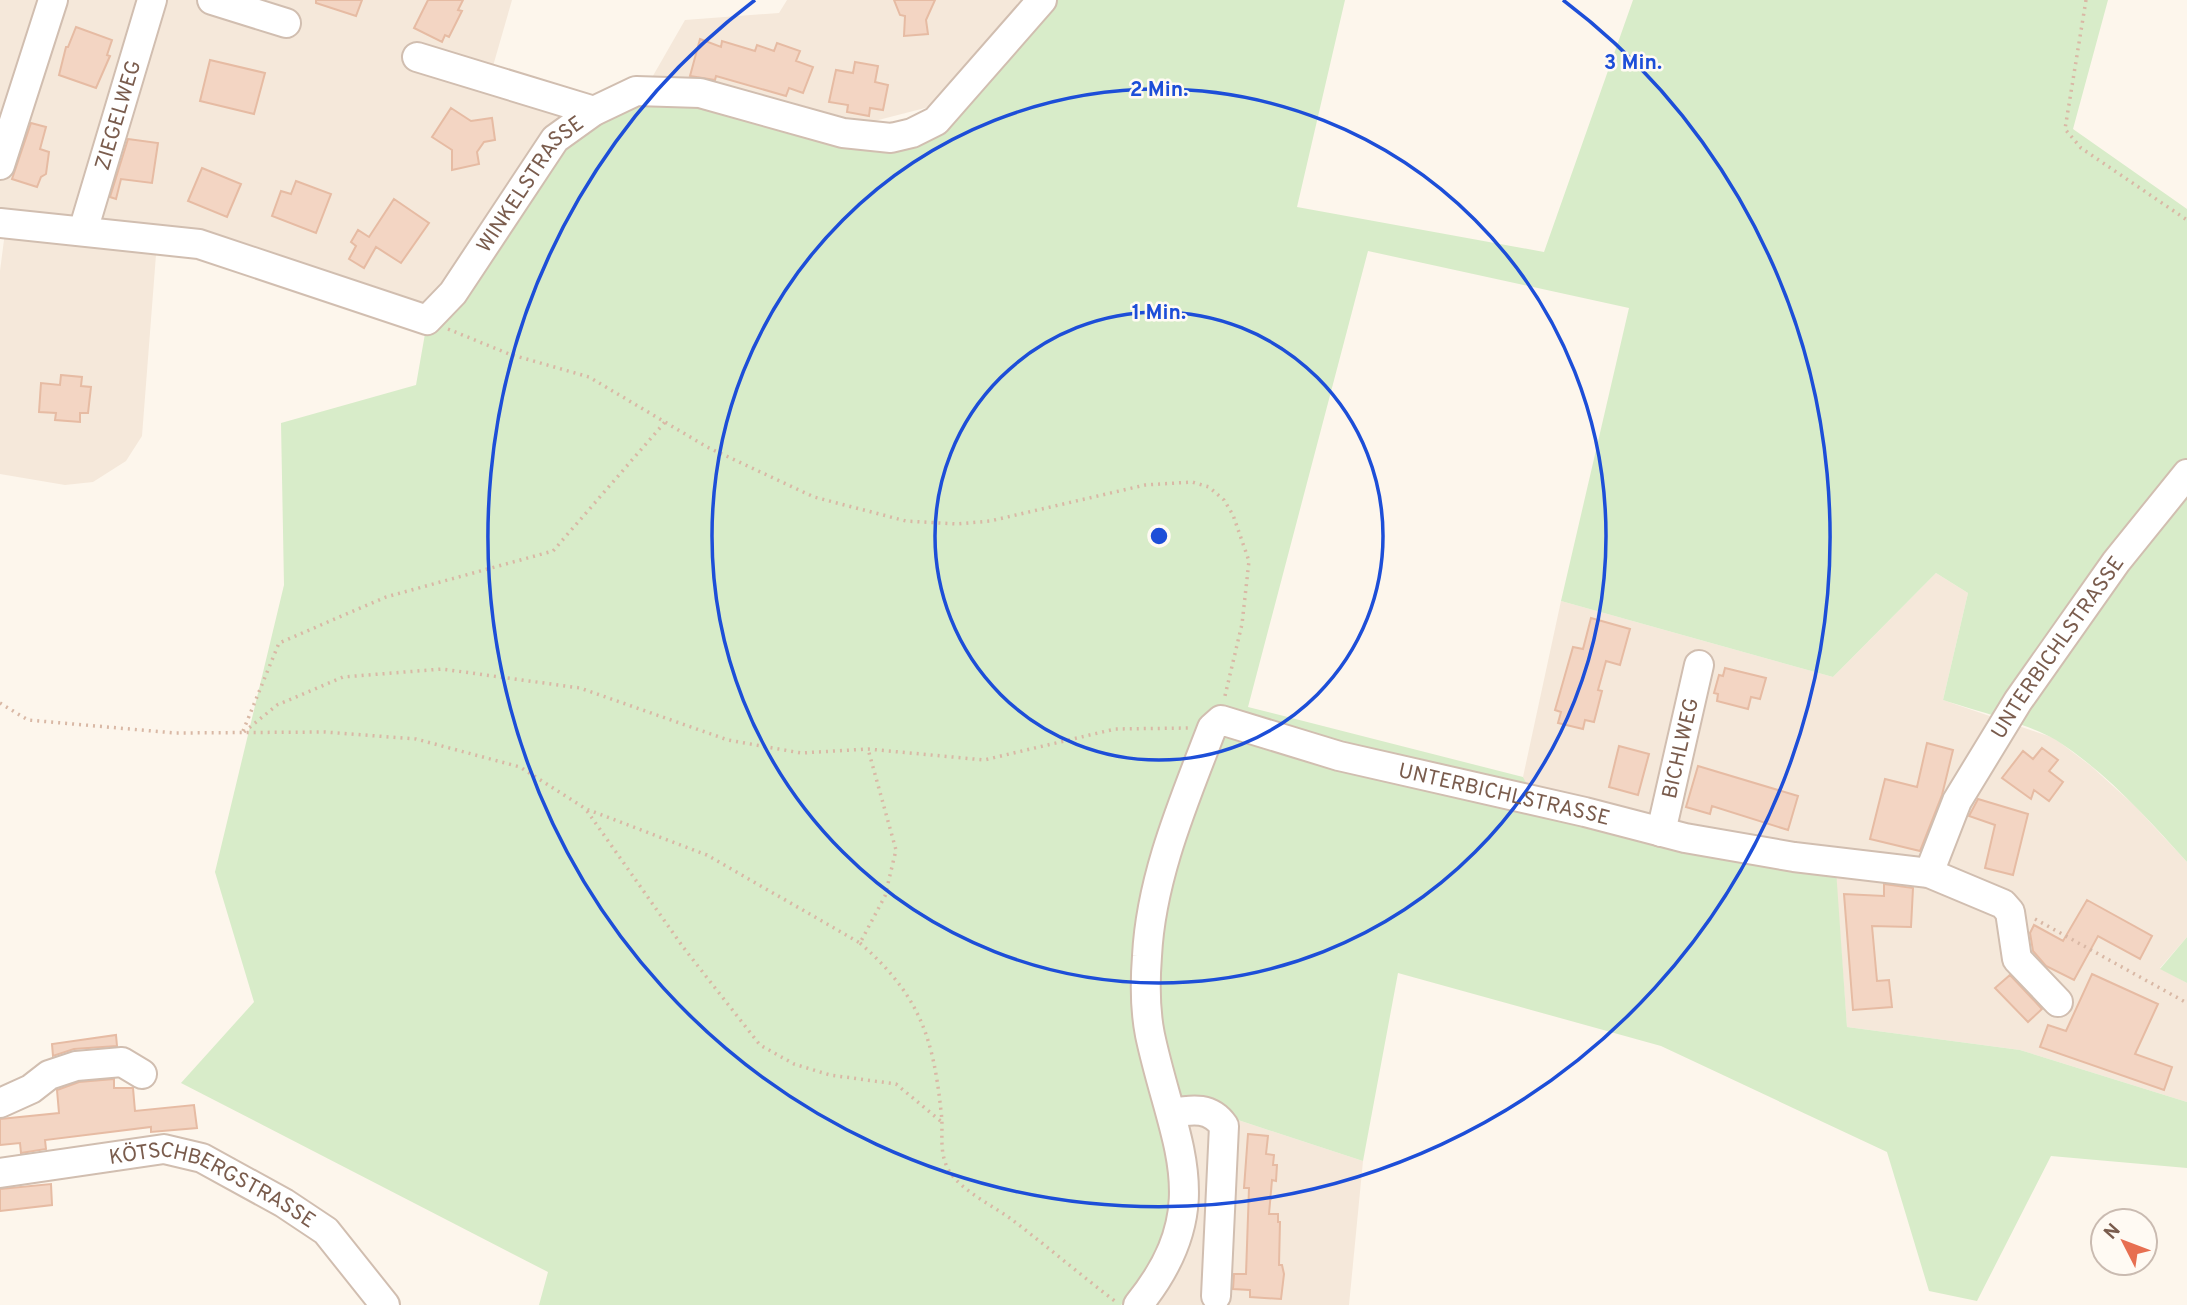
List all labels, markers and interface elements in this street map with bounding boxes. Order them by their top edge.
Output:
text: 3 Min. [1604,50,1662,77]
street label: ZIEGELWEG [90,57,148,174]
text: 2 Min. [1130,77,1188,104]
street label: WINKELSTRASSE [471,111,590,258]
text: 1 Min. [1132,300,1186,327]
centre of rings [1147,524,1171,548]
street label: UNTERBICHLSTRASSE [1986,551,2131,744]
street label: BICHLWEG [1657,695,1706,802]
street label: UNTERBICHLSTRASSE [1396,758,1613,833]
street label: KÖTSCHBERGSTRASSE [107,1137,320,1235]
north arrow [2089,1207,2159,1277]
text: N [2099,1219,2126,1245]

